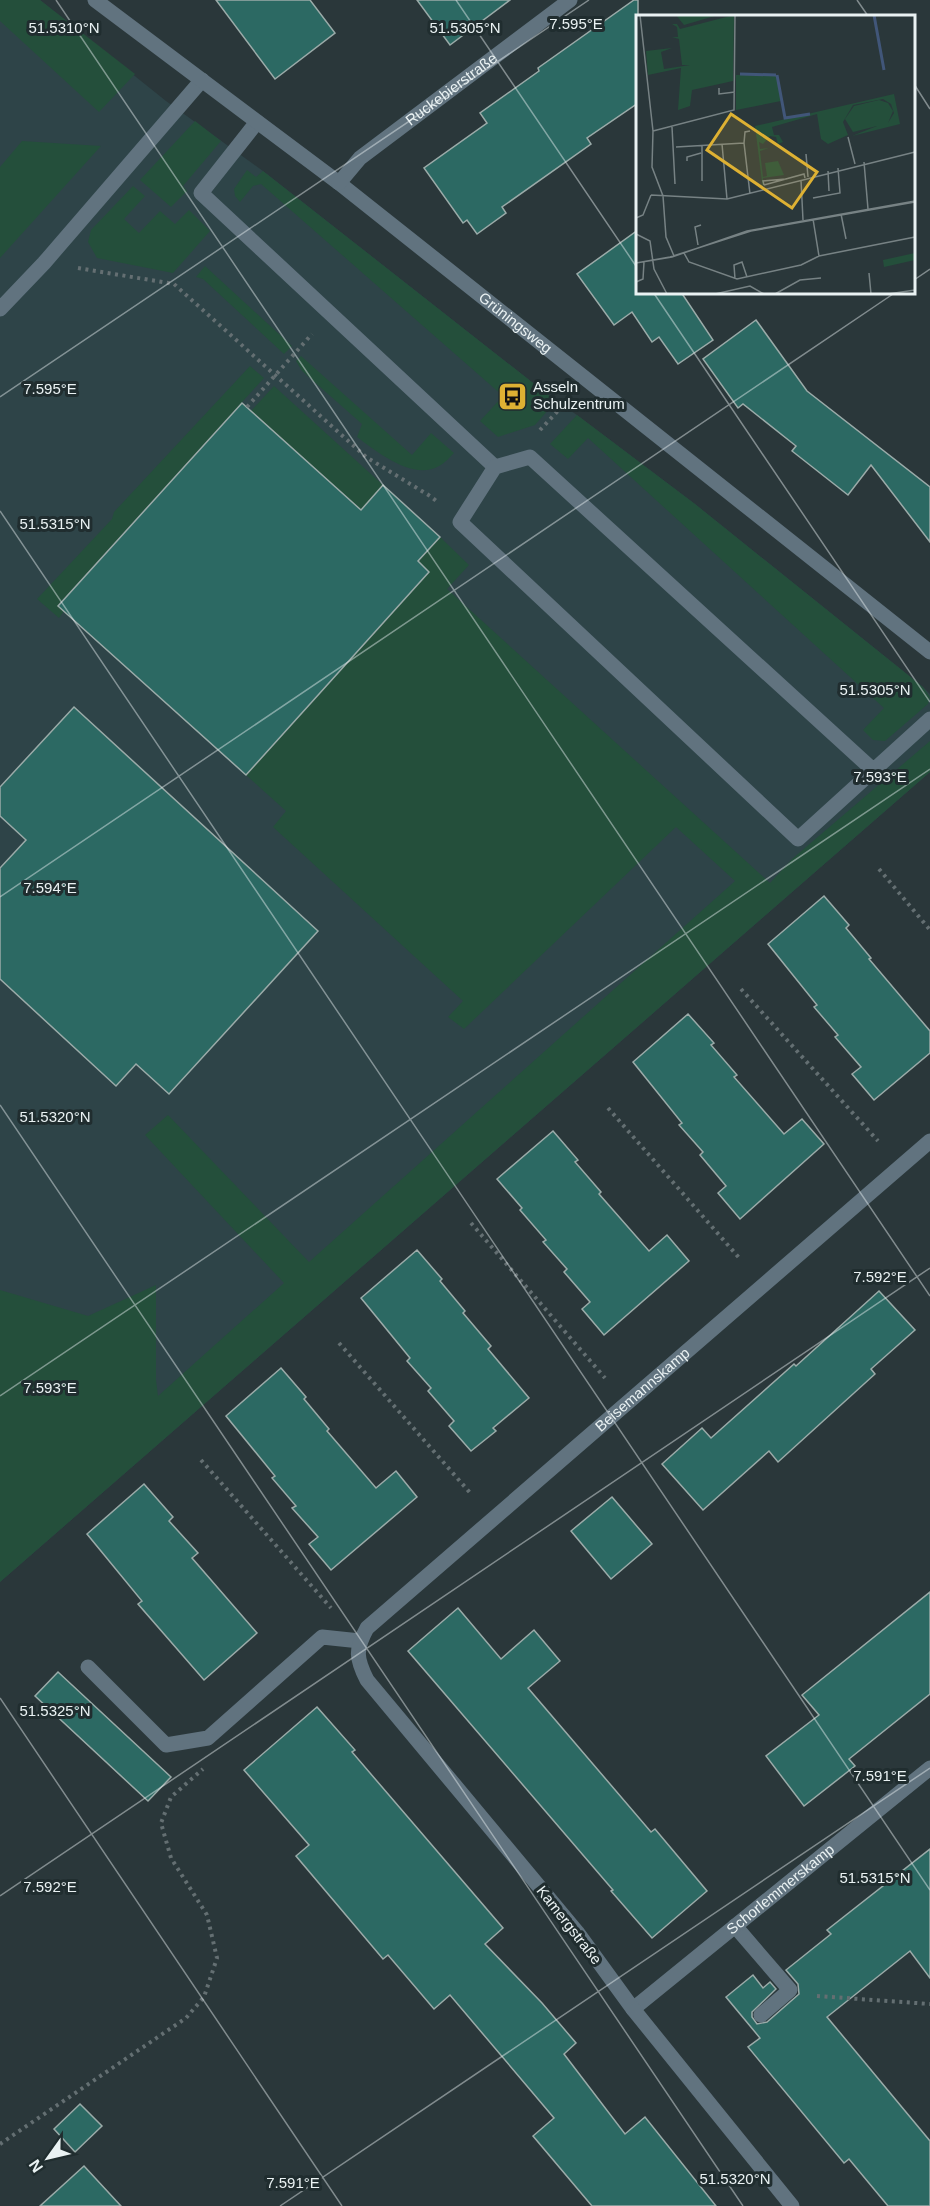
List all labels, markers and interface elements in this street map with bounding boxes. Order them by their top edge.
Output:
text: 7.595°E [549,15,603,32]
inset map [636,15,915,294]
text: 51.5310°N [28,19,100,36]
text: 51.5305°N [429,19,501,36]
street label: Ruckebierstraße [402,49,500,129]
street label: Grüningsweg [476,288,555,357]
place label: Asseln Schulzentrum [533,378,625,412]
text: 7.595°E [23,380,77,397]
bus stop icon: Asseln Schulzentrum [496,380,528,412]
text: 51.5315°N [19,515,91,532]
text: 51.5305°N [839,681,911,698]
text: 7.593°E [853,768,907,785]
text: 7.594°E [23,879,77,896]
text: 51.5320°N [19,1108,91,1125]
text: 7.592°E [853,1268,907,1285]
street label: Beisemannskamp [592,1344,693,1435]
text: 7.593°E [23,1379,77,1396]
text: 51.5325°N [19,1702,91,1719]
text: 7.591°E [853,1767,907,1784]
street label: Schorlemmerskamp [723,1840,837,1938]
text: 51.5315°N [839,1869,911,1886]
text: 7.592°E [23,1878,77,1895]
street label: Kamergstraße [533,1882,605,1967]
north arrow [18,2128,78,2188]
text: N [26,2157,46,2176]
text: 51.5320°N [699,2170,771,2187]
text: 7.591°E [266,2174,320,2191]

